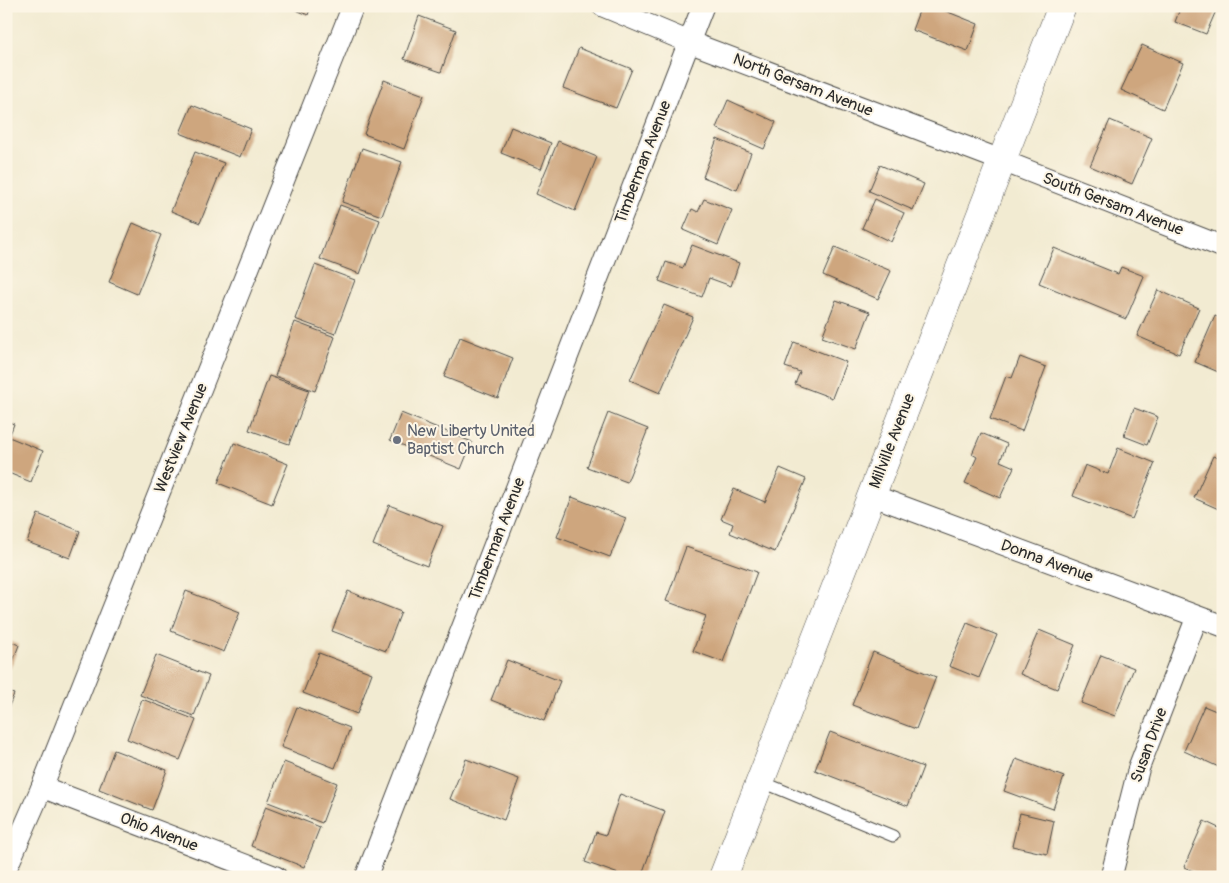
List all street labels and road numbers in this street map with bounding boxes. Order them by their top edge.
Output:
street label: North Gersam Avenue [730,49,876,121]
street label: Timberman Avenue [610,98,676,226]
street label: South Gersam Avenue [1040,168,1186,240]
street label: Westview Avenue [150,380,212,496]
street label: Millville Avenue [865,391,919,491]
street label: Timberman Avenue [464,475,530,603]
street label: Donna Avenue [998,535,1096,587]
street label: Susan Drive [1126,705,1172,785]
street label: Ohio Avenue [117,808,201,856]

